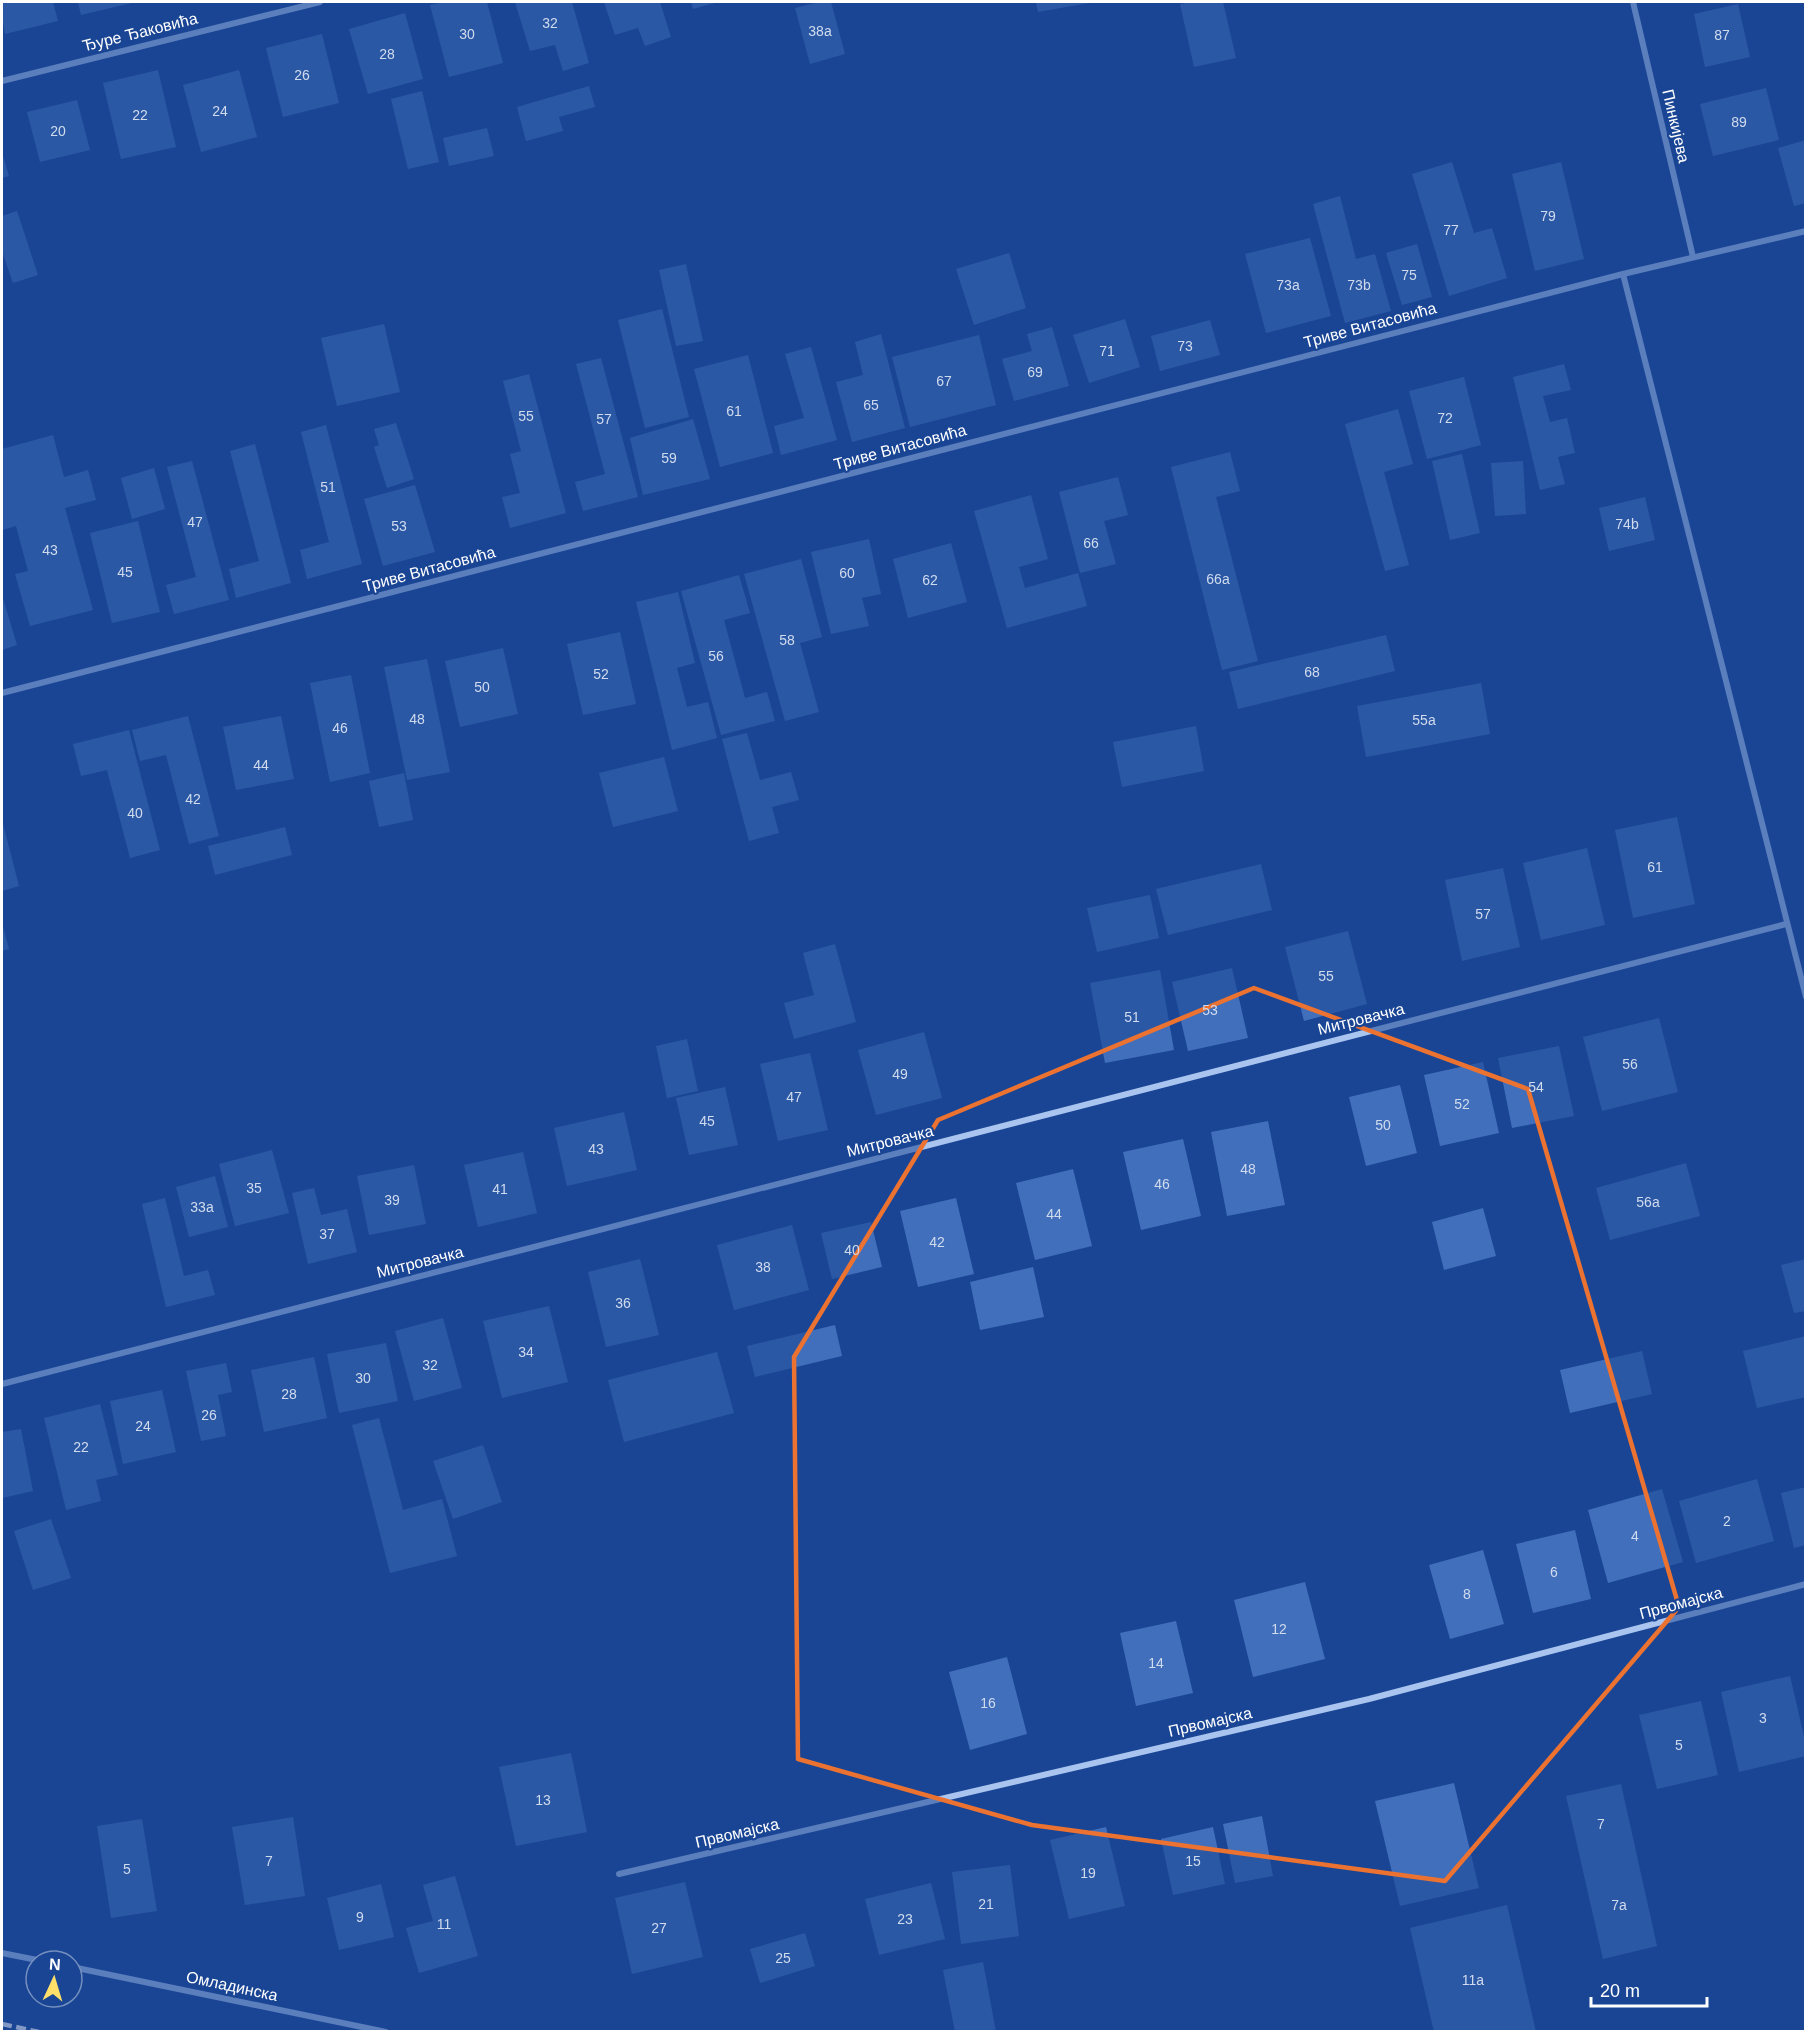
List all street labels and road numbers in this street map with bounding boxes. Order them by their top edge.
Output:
street label: Ђуре Ђаковића [81,9,199,55]
street label: Пинкијева [1659,88,1693,164]
street label: Триве Витасовића [1302,299,1438,351]
street label: Триве Витасовића [832,421,968,473]
street label: Триве Витасовића [361,543,497,595]
street label: Митровачка [1316,1000,1406,1038]
street label: Митровачка [845,1122,935,1160]
street label: Митровачка [375,1243,465,1281]
street label: Првомајска [1638,1584,1725,1622]
street label: Првомајска [1167,1704,1254,1740]
street label: Првомајска [694,1815,781,1851]
street label: Омладинска [185,1968,279,2004]

